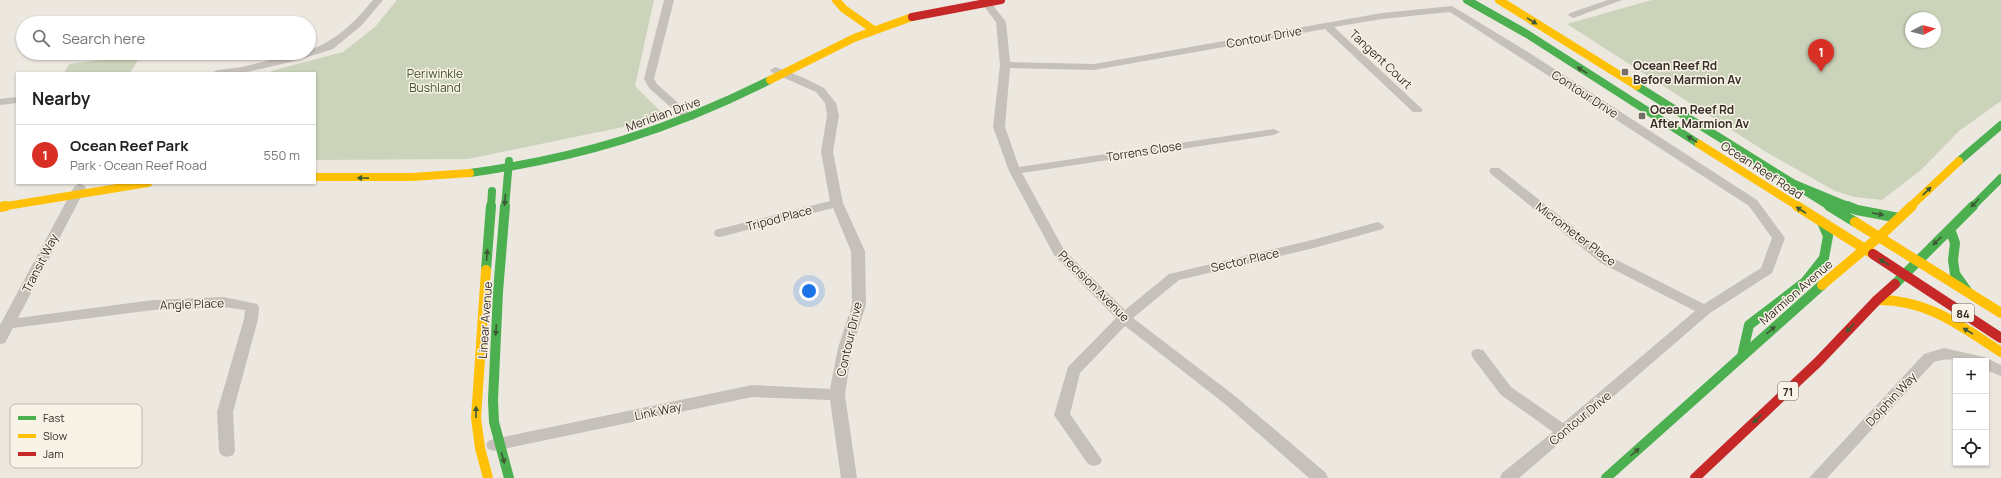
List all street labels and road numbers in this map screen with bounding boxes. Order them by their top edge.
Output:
street label: Contour Drive [1225,22,1303,52]
street label: Tangent Court [1346,25,1416,93]
street label: Contour Drive [1548,66,1622,122]
street label: Meridian Drive [623,93,703,135]
street label: Torrens Close [1105,137,1183,165]
street label: Ocean Reef Road [1718,137,1806,203]
street label: Micrometer Place [1532,198,1620,270]
street label: Tripod Place [744,201,814,235]
street label: Transit Way [18,230,62,295]
street label: Sector Place [1209,244,1281,276]
street label: Precision Avenue [1055,247,1133,325]
street label: Marmion Avenue [1756,255,1836,329]
street label: Linear Avenue [474,281,496,359]
street label: Angle Place [160,294,224,314]
street label: Contour Drive [832,300,866,378]
road number: 84 [1952,304,1974,322]
street label: Dolphin Way [1862,368,1921,430]
road number: 71 [1778,382,1798,400]
street label: Contour Drive [1545,387,1615,449]
street label: Link Way [633,398,684,424]

